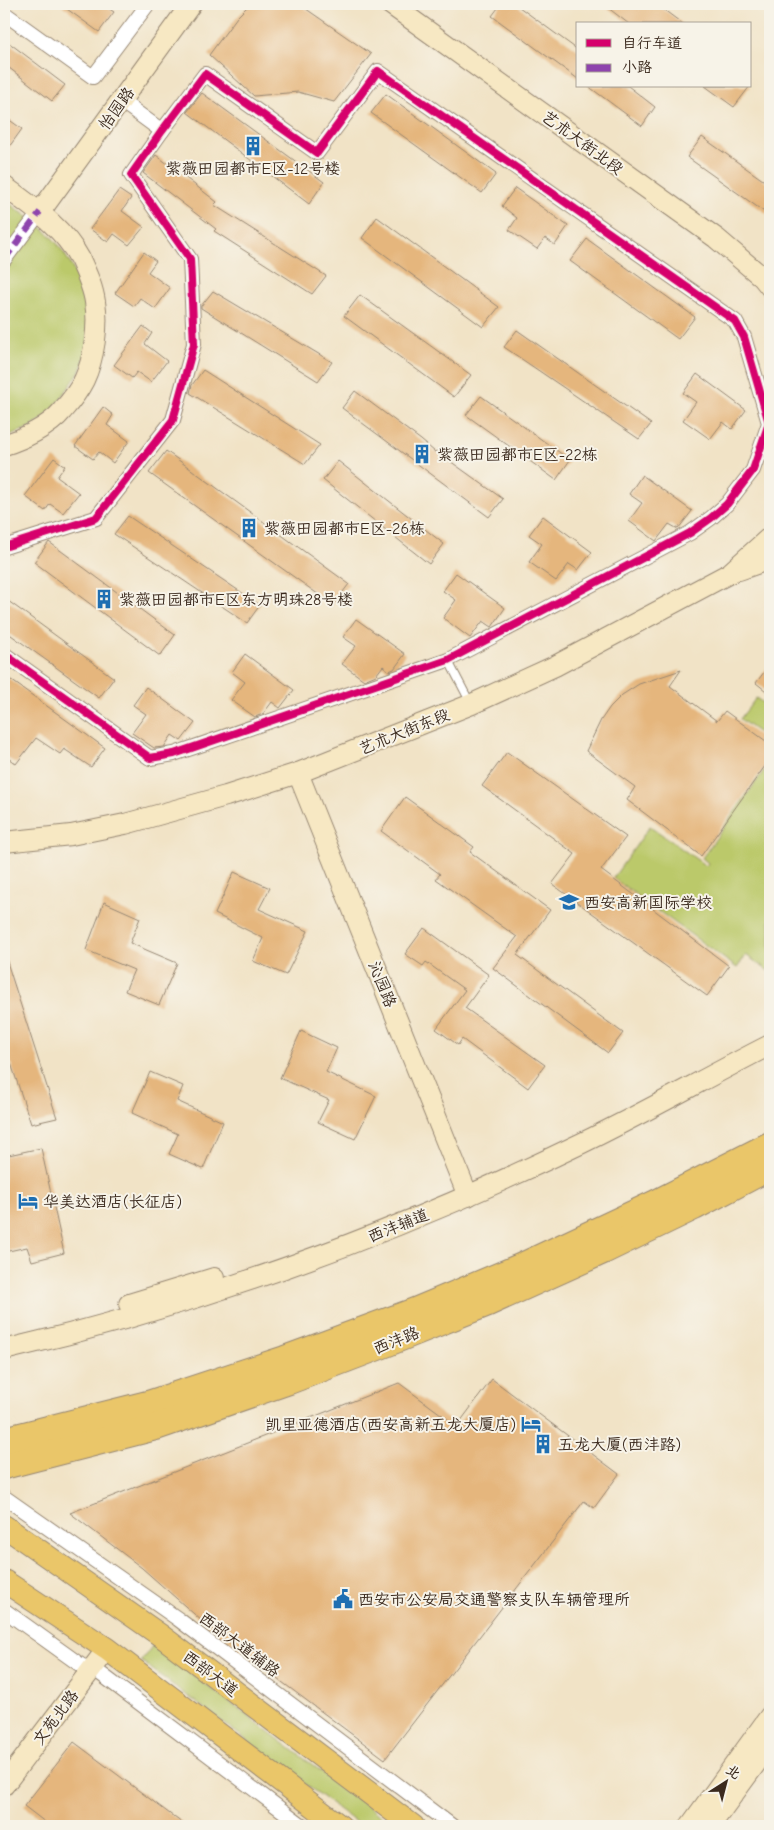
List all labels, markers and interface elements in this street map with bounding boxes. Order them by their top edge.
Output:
legend [576,22,752,88]
text: 自行车道 [622,34,682,52]
text: 小路 [622,58,652,76]
street label: 怡园路 [95,84,138,133]
street label: 艺术大街北段 [538,107,627,178]
building icon: 紫薇田园都市E区-12号楼 [242,135,264,157]
place label: 紫薇田园都市E区-12号楼 [166,160,340,178]
building icon: 紫薇田园都市E区-22栋 [411,443,433,465]
place label: 紫薇田园都市E区-22栋 [437,446,598,464]
building icon: 紫薇田园都市E区-26栋 [238,517,260,539]
place label: 紫薇田园都市E区-26栋 [264,520,425,538]
building icon: 紫薇田园都市E区东方明珠28号楼 [93,588,115,610]
place label: 紫薇田园都市E区东方明珠28号楼 [119,591,353,609]
street label: 艺术大街东段 [356,706,452,758]
school or university icon: 西安高新国际学校 [558,891,580,913]
place label: 西安高新国际学校 [584,894,712,912]
street label: 沁园路 [365,959,399,1010]
hotel icon: 华美达酒店(长征店) [17,1190,39,1212]
place label: 华美达酒店(长征店) [43,1193,182,1211]
street label: 西沣辅道 [365,1206,431,1246]
street label: 西沣路 [371,1324,422,1358]
hotel icon: 凯里亚德酒店(西安高新五龙大厦店) [520,1413,542,1435]
place label: 凯里亚德酒店(西安高新五龙大厦店) [265,1416,516,1434]
building icon: 五龙大厦(西沣路) [532,1433,554,1455]
place label: 五龙大厦(西沣路) [558,1436,681,1454]
public building icon: 西安市公安局交通警察支队车辆管理所 [332,1588,354,1610]
place label: 西安市公安局交通警察支队车辆管理所 [358,1591,630,1609]
street label: 西部大道辅路 [196,1607,284,1681]
street label: 西部大道 [180,1646,242,1700]
street label: 文苑北路 [29,1687,82,1749]
north arrow [702,1758,752,1808]
text: 北 [723,1761,744,1783]

